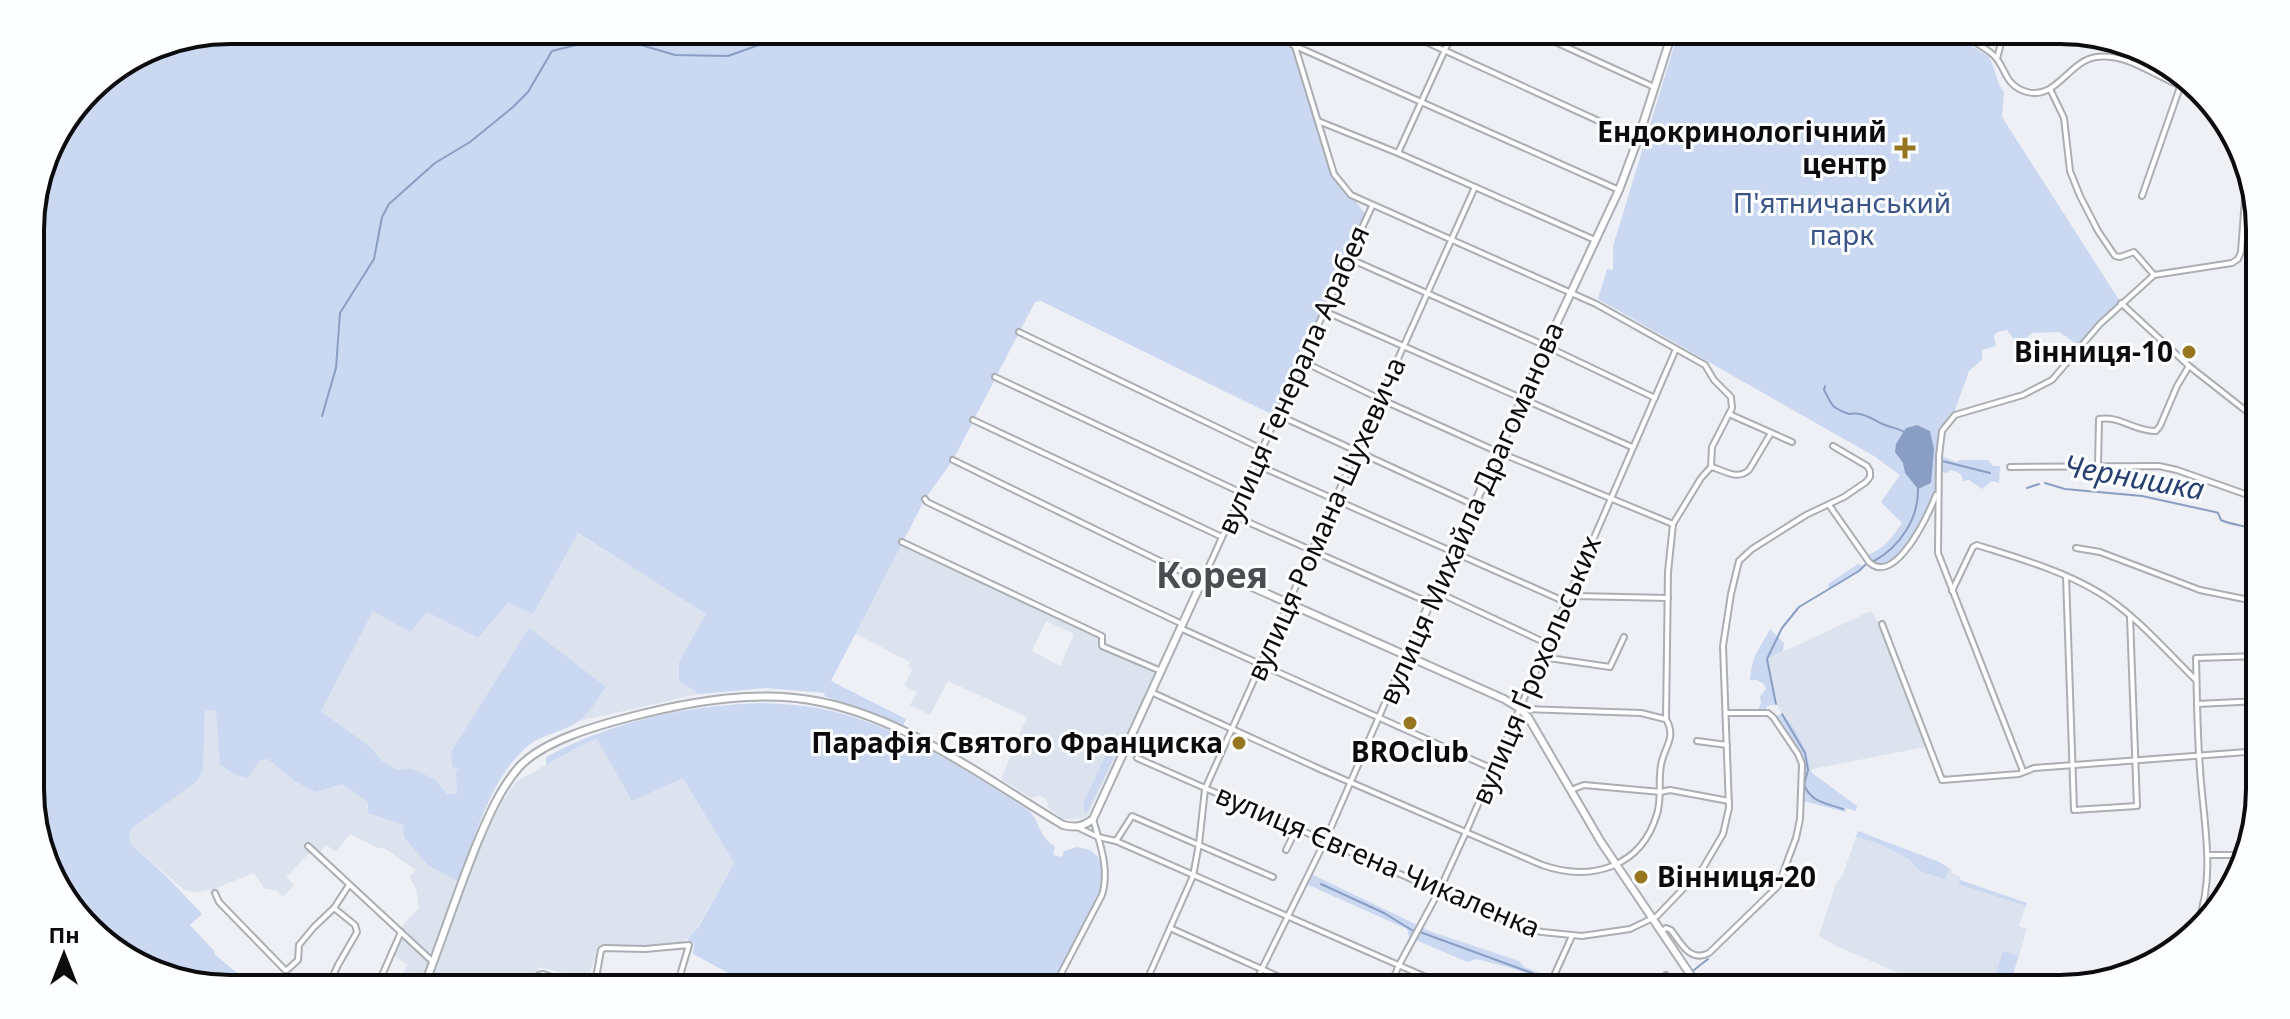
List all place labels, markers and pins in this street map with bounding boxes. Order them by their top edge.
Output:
place label: Ендокринологічний центр [1597,112,1887,182]
marker: Ендокринологічний центр [1894,137,1916,159]
place label: Вінниця-10 [2014,332,2173,370]
marker: Вінниця-10 [2180,343,2198,361]
marker: BROclub [1401,714,1419,732]
place label: Парафія Святого Франциска [811,723,1223,761]
place label: BROclub [1351,732,1469,770]
marker: Парафія Святого Франциска [1230,734,1248,752]
place label: Вінниця-20 [1657,857,1816,895]
marker: Вінниця-20 [1632,868,1650,886]

